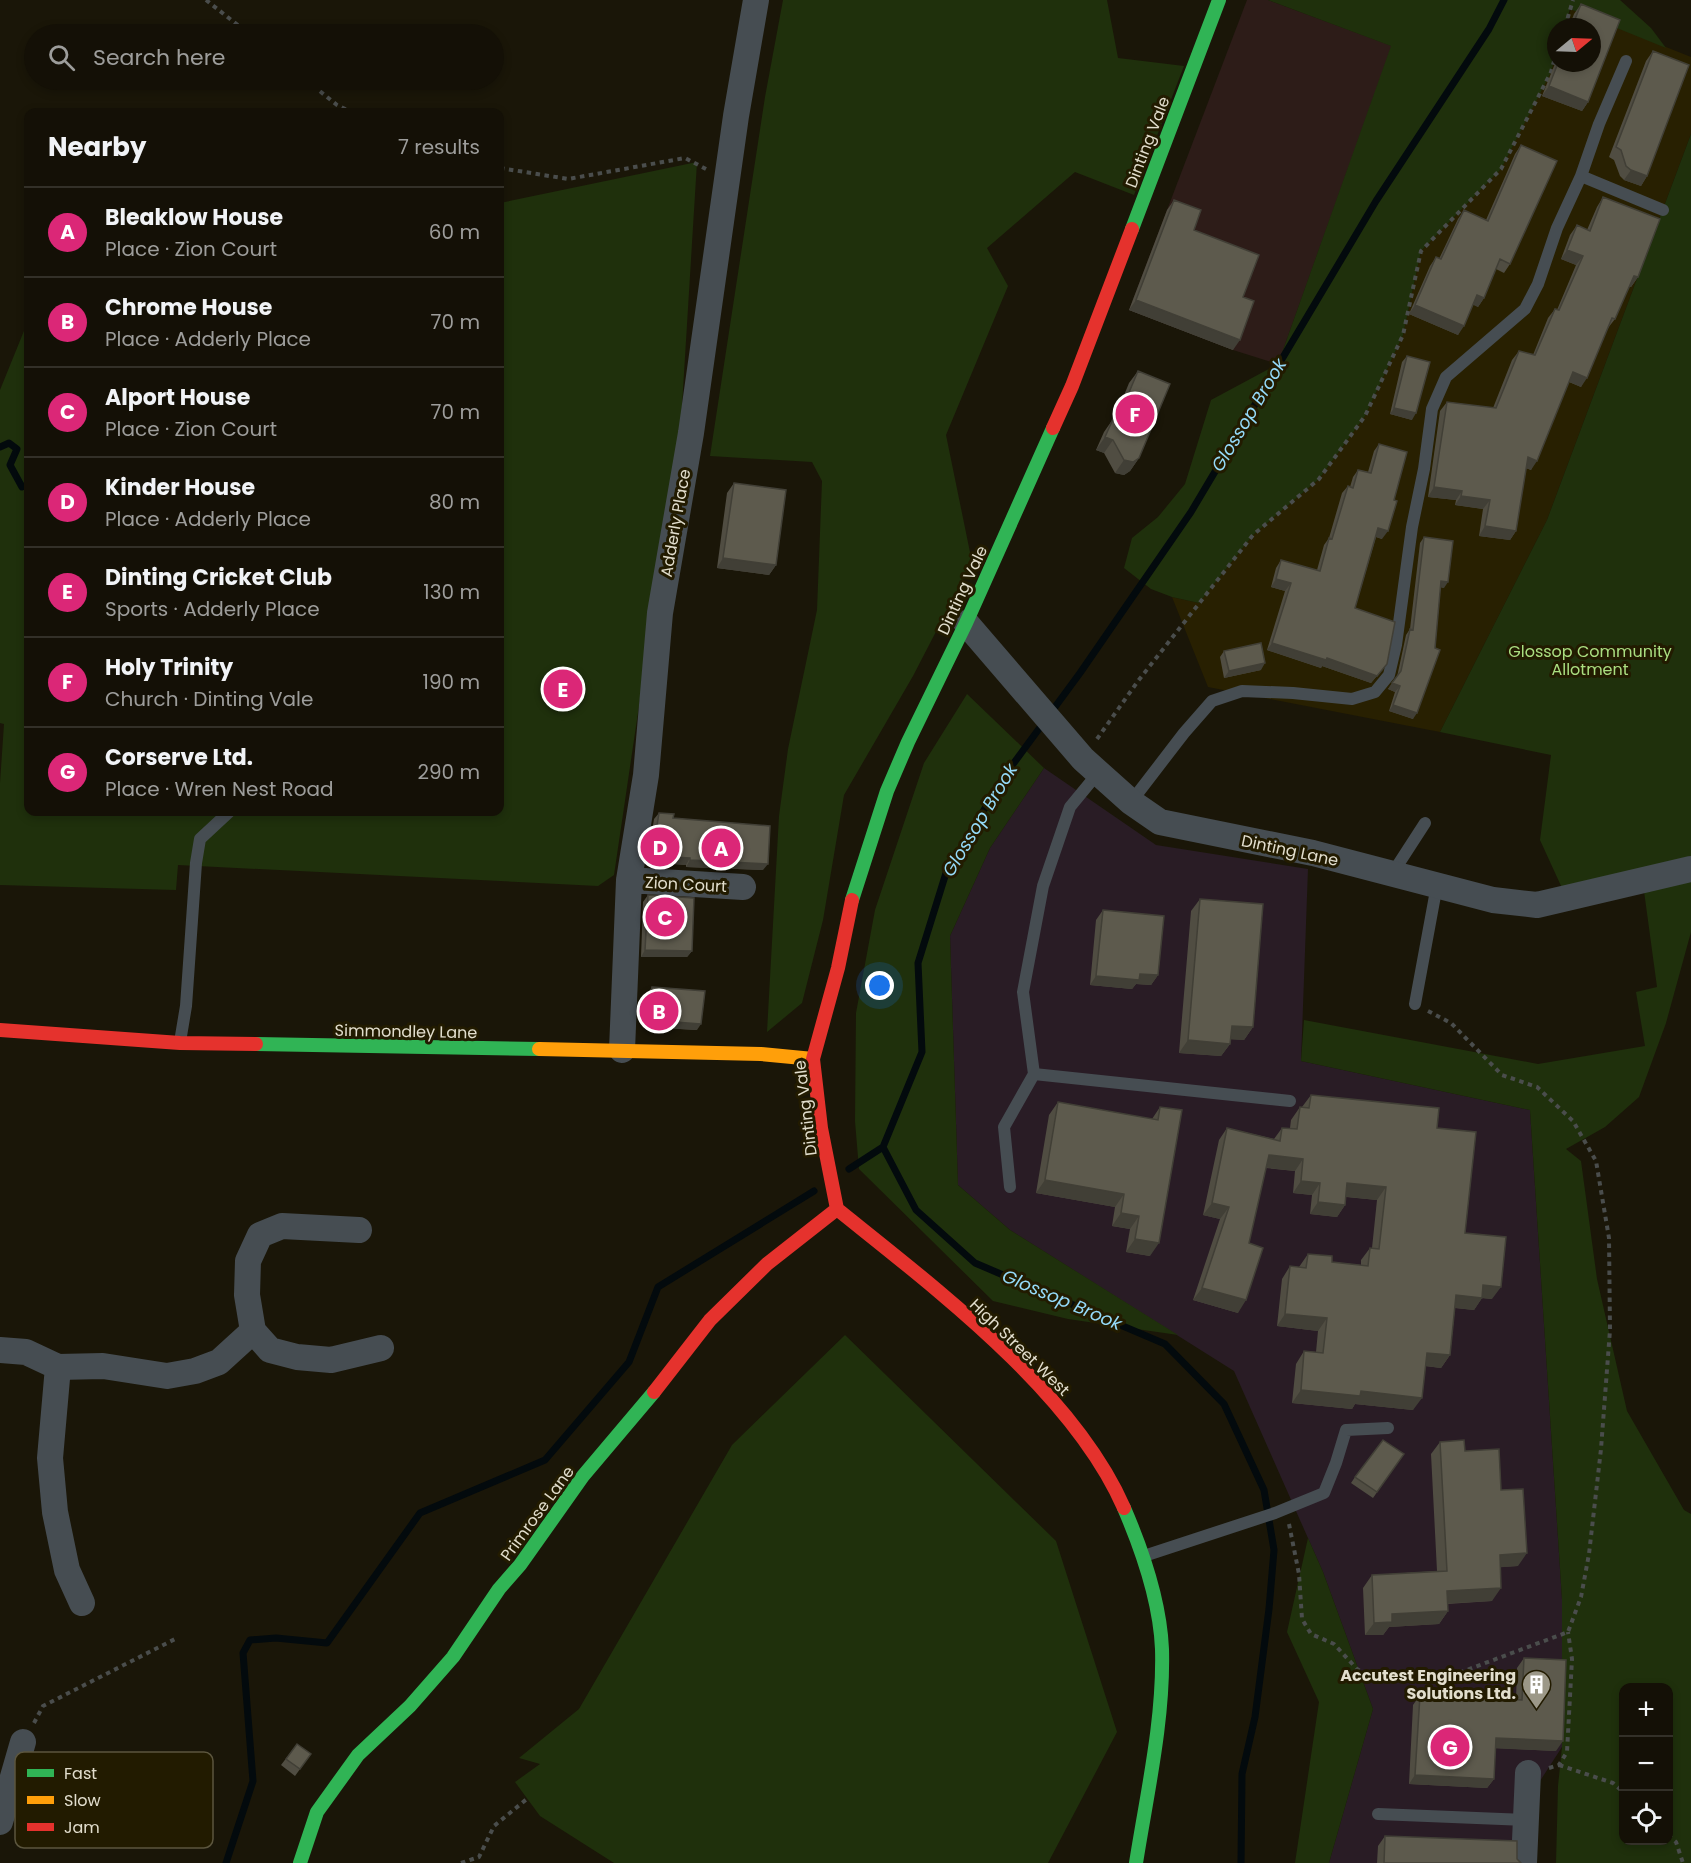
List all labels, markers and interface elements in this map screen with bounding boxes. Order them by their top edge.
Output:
north arrow [1547,18,1601,72]
search box [24,24,504,90]
icon: search [45,41,78,74]
text: Search here [93,42,226,73]
street label: Dinting Vale [1120,93,1175,191]
text: Nearby [48,129,146,165]
text: 7 results [398,133,480,161]
text: Bleaklow House [105,202,283,233]
text: A [60,218,75,246]
text: 60 m [429,218,480,246]
text: Place · Zion Court [105,235,277,263]
text: Chrome House [105,292,272,323]
text: B [61,308,74,336]
text: 70 m [431,308,480,336]
text: Place · Adderly Place [105,325,311,353]
water label: Glossop Brook [1205,353,1293,476]
text: Alport House [105,382,250,413]
pin: F [1116,392,1154,436]
text: C [60,398,75,426]
text: 70 m [431,398,480,426]
text: Place · Zion Court [105,415,277,443]
street label: Adderly Place [655,467,696,579]
text: Kinder House [105,472,255,503]
text: D [60,488,75,516]
text: 80 m [429,488,480,516]
text: Place · Adderly Place [105,505,311,533]
street label: Dinting Vale [932,542,993,639]
text: Dinting Cricket Club [105,562,332,593]
text: E [62,578,73,606]
text: 130 m [423,578,480,606]
text: Sports · Adderly Place [105,595,320,623]
park label: Glossop Community Allotment [1508,640,1672,681]
text: Holy Trinity [105,652,233,683]
pin: E [544,666,582,712]
text: F [62,668,73,696]
text: 190 m [423,668,480,696]
text: Church · Dinting Vale [105,685,313,713]
text: Corserve Ltd. [105,742,253,773]
text: G [60,758,75,786]
text: 290 m [417,758,480,786]
water label: Glossop Brook [936,758,1024,881]
text: Place · Wren Nest Road [105,775,334,803]
pin: D [640,824,680,870]
pin: A [702,826,740,870]
street label: Dinting Lane [1239,829,1341,872]
street label: Zion Court [644,871,728,898]
pin: C [646,894,684,940]
your location [865,971,894,1000]
pin: B [640,988,678,1034]
street label: Simmondley Lane [334,1019,478,1044]
street label: Dinting Vale [788,1059,823,1157]
water label: Glossop Brook [998,1263,1127,1336]
street label: High Street West [964,1294,1075,1401]
street label: Primrose Lane [495,1461,580,1565]
place label: Accutest Engineering Solutions Ltd. [1340,1664,1516,1705]
building icon: Accutest Engineering Solutions Ltd. [1521,1668,1553,1710]
map controls [1619,1683,1673,1845]
button: + [1619,1683,1673,1737]
pin: G [1430,1724,1470,1770]
button: − [1619,1737,1673,1791]
legend [15,1752,213,1848]
text: Fast [64,1762,97,1785]
text: Slow [64,1789,101,1812]
button: locate [1619,1791,1673,1845]
text: Jam [64,1816,100,1839]

